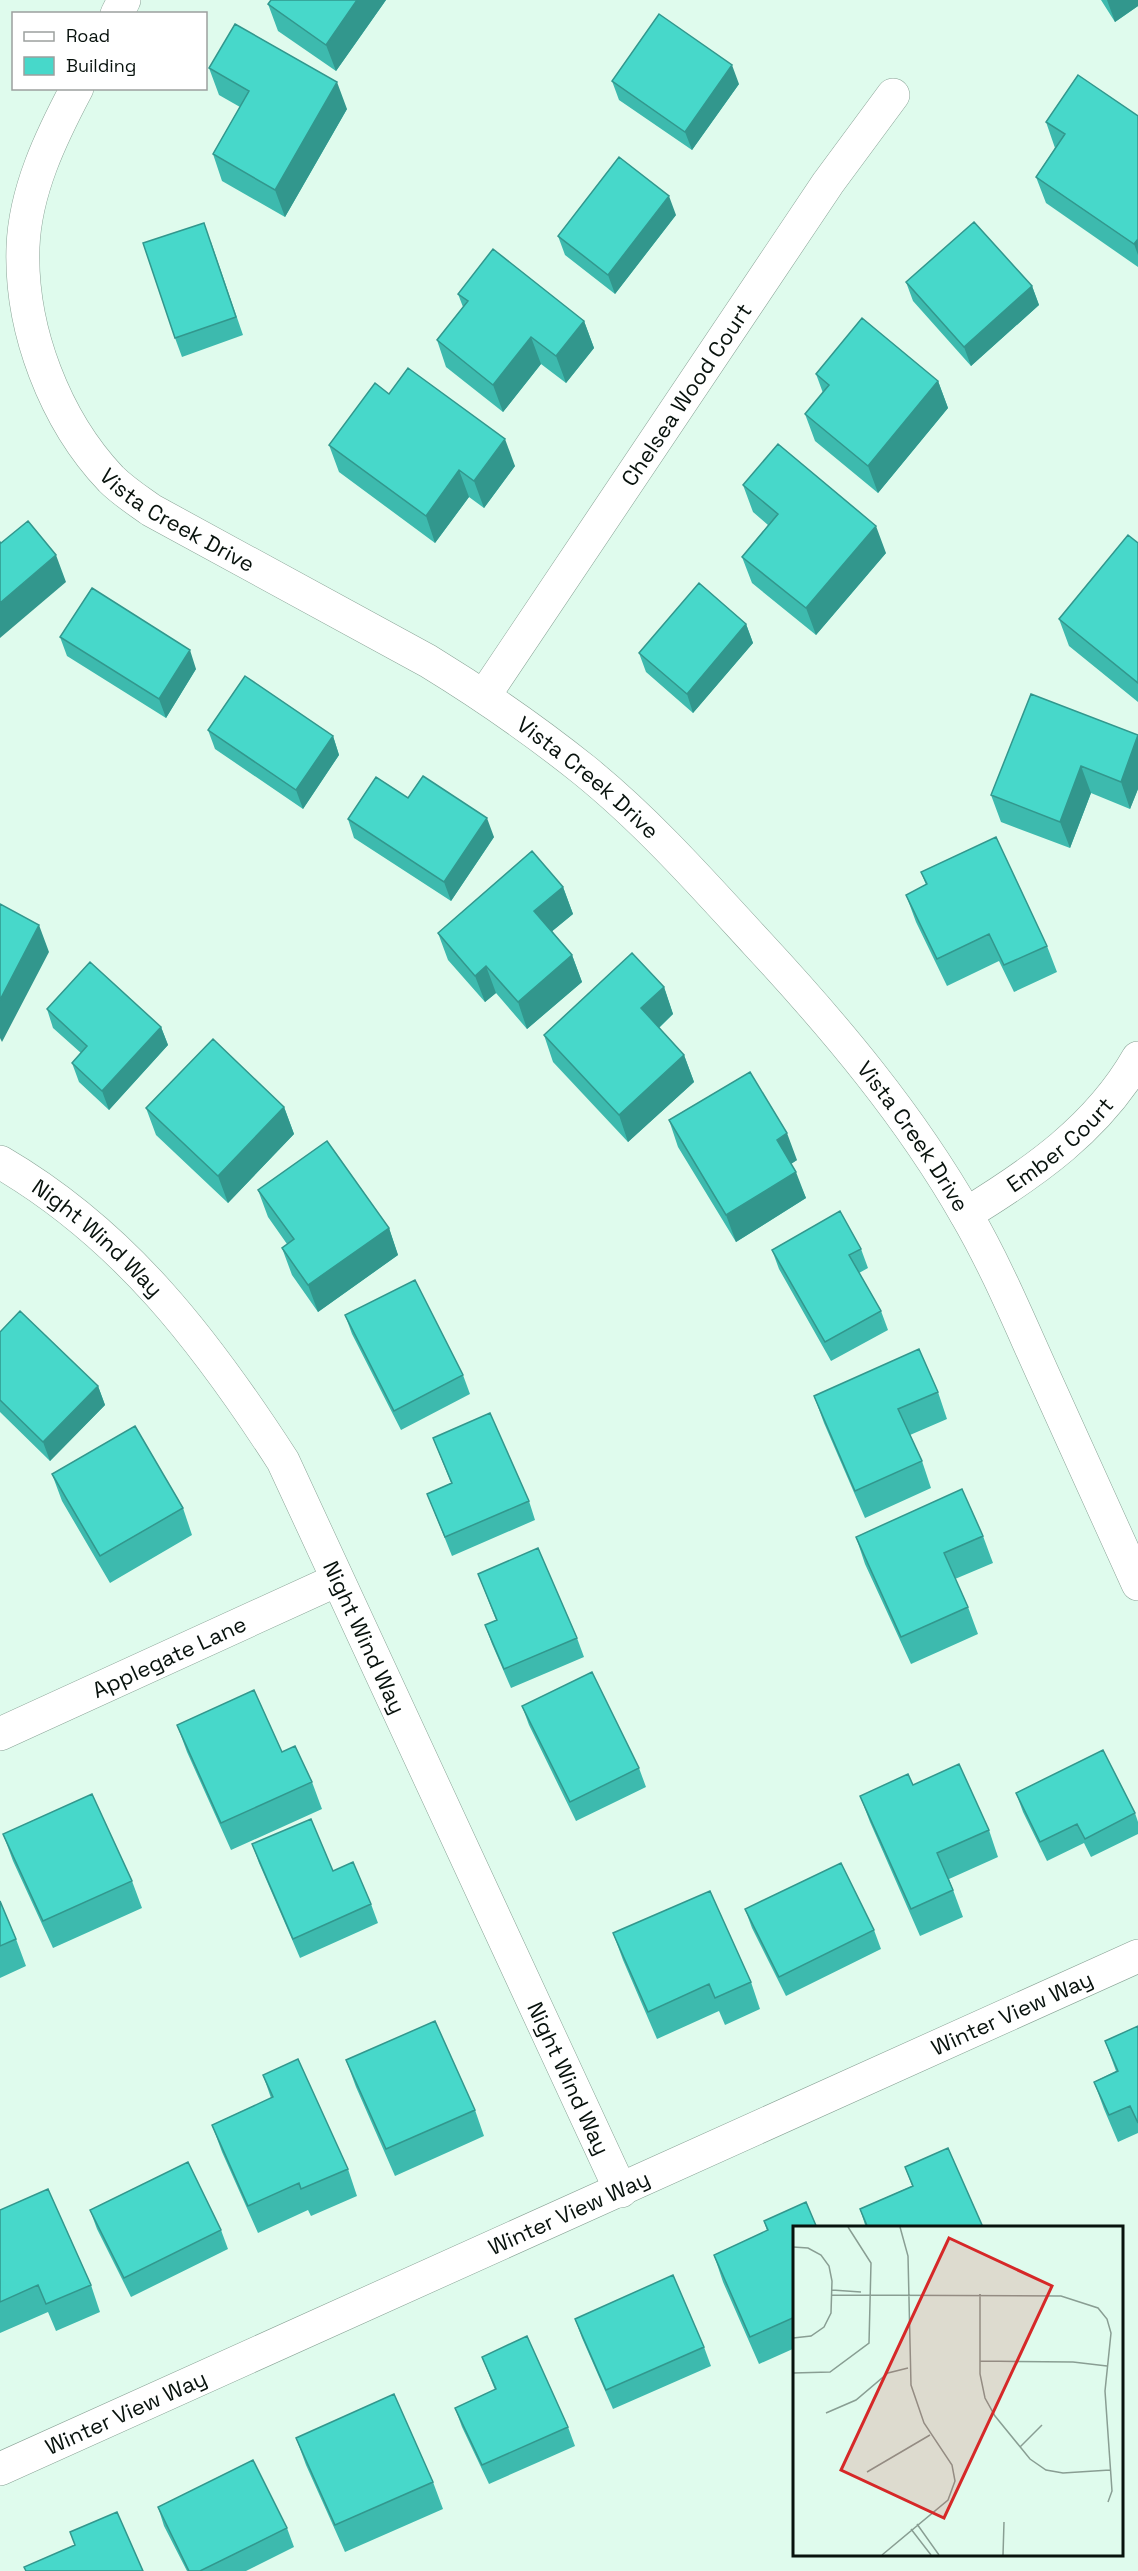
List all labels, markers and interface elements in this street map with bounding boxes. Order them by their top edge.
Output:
legend [12,12,207,90]
text: Road [66,24,110,47]
text: Building [66,54,136,77]
street label: Chelsea Wood Court [615,298,758,491]
street label: Vista Creek Drive [94,462,260,578]
street label: Vista Creek Drive [511,710,665,845]
street label: Vista Creek Drive [851,1055,975,1216]
street label: Ember Court [1001,1091,1119,1198]
street label: Night Wind Way [27,1172,169,1303]
street label: Night Wind Way [317,1556,412,1718]
street label: Applegate Lane [88,1609,251,1704]
street label: Winter View Way [927,1964,1097,2061]
street label: Night Wind Way [521,1997,616,2159]
street label: Winter View Way [484,2164,654,2261]
inset map [793,2226,1123,2556]
street label: Winter View Way [41,2364,211,2461]

